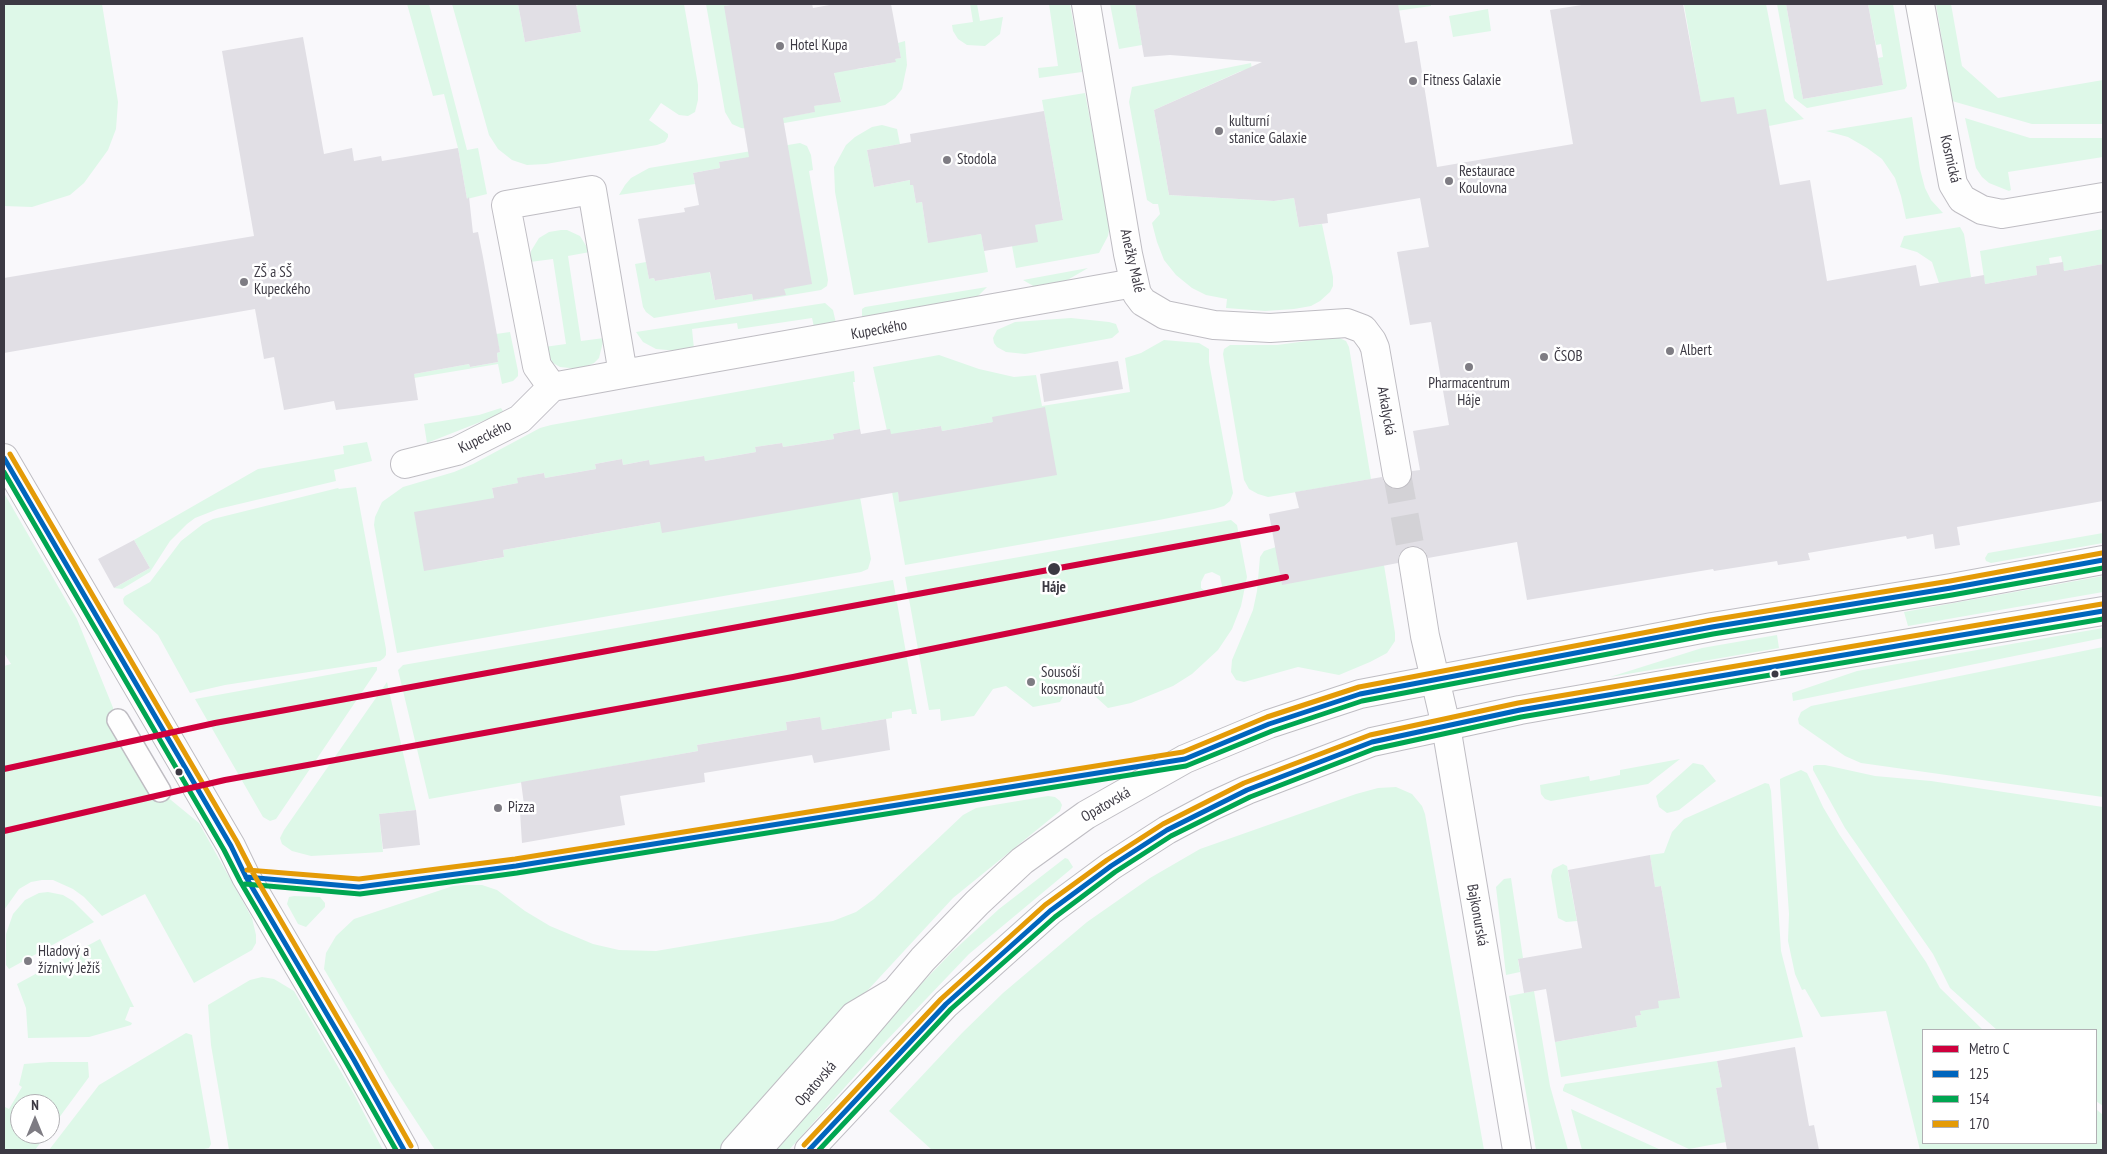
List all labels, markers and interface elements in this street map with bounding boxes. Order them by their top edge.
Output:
place label: Hotel Kupa [790,37,848,55]
marker: Hotel Kupa [774,40,786,52]
place label: Fitness Galaxie [1423,72,1501,90]
marker: Fitness Galaxie [1407,75,1419,87]
place label: kulturní stanice Galaxie [1229,113,1307,148]
marker: kulturní stanice Galaxie [1213,125,1225,137]
street label: Kosmická [1936,133,1964,185]
place label: Stodola [957,151,996,169]
marker: Stodola [941,154,953,166]
place label: Restaurace Koulovna [1459,163,1515,198]
marker: Restaurace Koulovna [1443,175,1455,187]
street label: Anežky Malé [1116,227,1148,295]
place label: ZŠ a SŠ Kupeckého [254,264,310,299]
marker: ZŠ a SŠ Kupeckého [238,276,250,288]
street label: Kupeckého [850,316,908,344]
place label: Albert [1680,342,1712,360]
marker: Albert [1664,345,1676,357]
place label: ČSOB [1554,348,1583,366]
marker: ČSOB [1538,351,1550,363]
marker: Pharmacentrum Háje [1463,361,1475,373]
place label: Pharmacentrum Háje [1428,375,1510,410]
street label: Arkalycká [1373,385,1399,437]
street label: Kupeckého [456,417,514,457]
marker: Háje [1046,561,1062,577]
place label: Háje [1042,579,1066,597]
place label: Sousoší kosmonautů [1041,664,1104,699]
unlabelled marker [1770,669,1780,679]
marker: Sousoší kosmonautů [1025,676,1037,688]
unlabelled marker [174,767,184,777]
street label: Opatovská [1078,784,1134,826]
place label: Pizza [508,799,535,817]
marker: Pizza [492,802,504,814]
street label: Bajkonurská [1463,883,1491,947]
place label: Hladový a žíznivý Ježíš [38,943,100,978]
marker: Hladový a žíznivý Ježíš [22,955,34,967]
legend [1922,1029,2097,1144]
text: Metro C [1969,1039,2010,1058]
street label: Opatovská [792,1058,840,1110]
text: 125 [1969,1064,1989,1083]
text: 154 [1969,1089,1989,1108]
north arrow [10,1094,60,1144]
text: N [31,1096,39,1114]
text: 170 [1969,1114,1989,1133]

